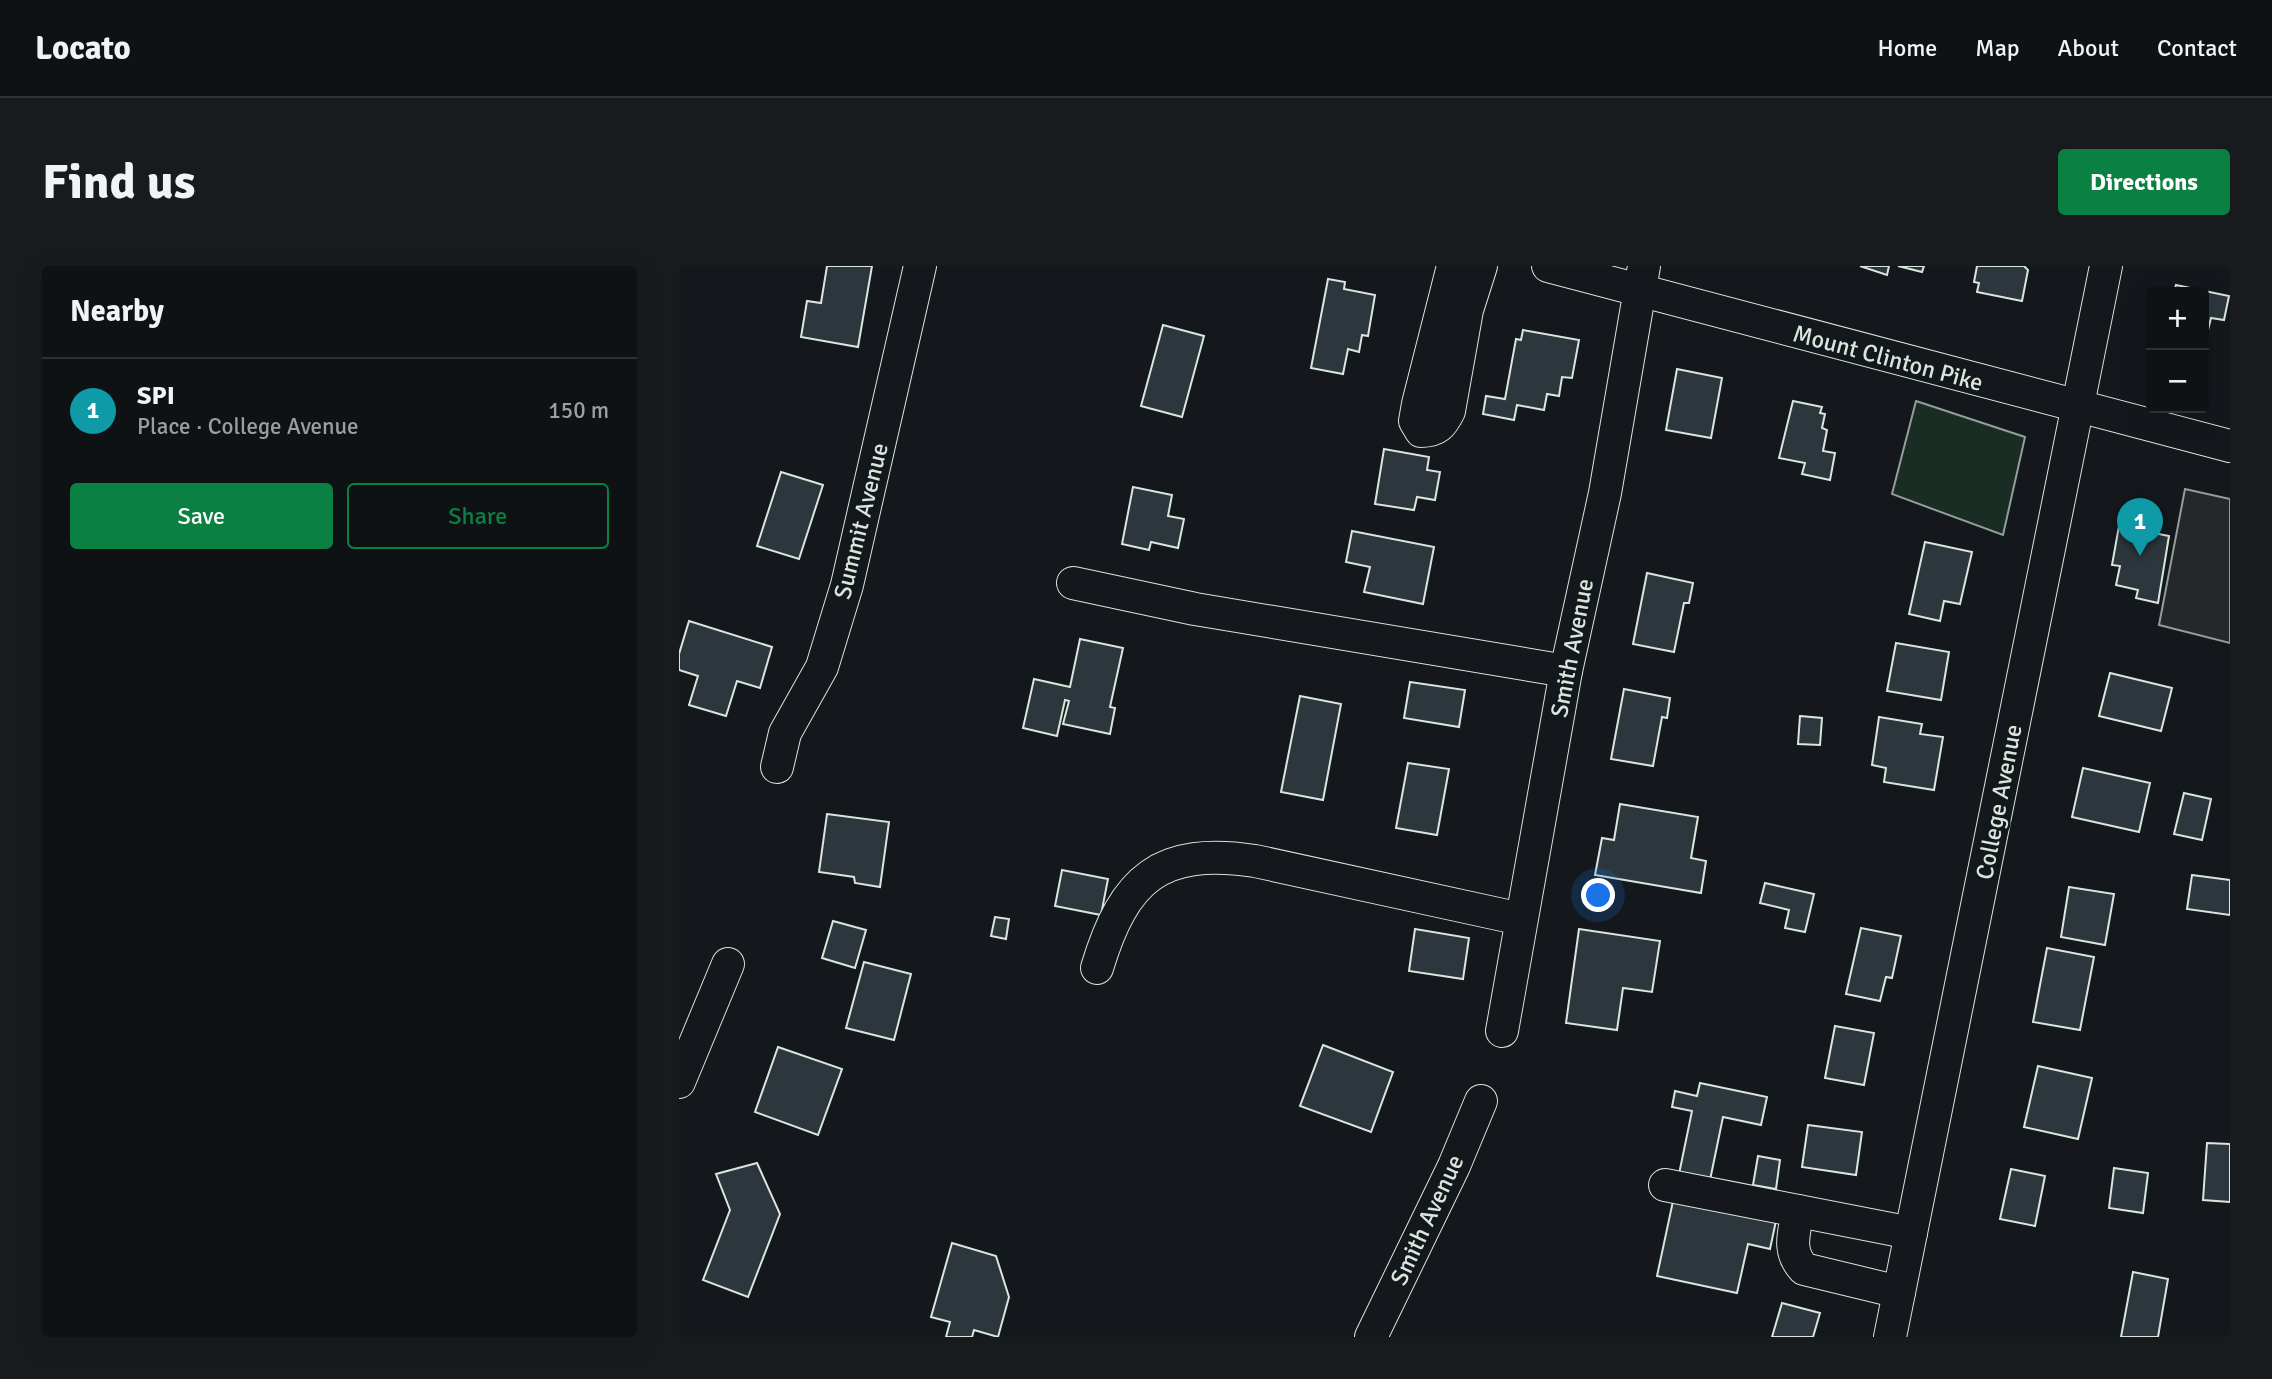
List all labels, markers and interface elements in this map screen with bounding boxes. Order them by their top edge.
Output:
text: Locato [35,28,131,69]
text: Home [1877,33,1937,63]
text: Map [1975,33,2020,63]
text: About [2058,33,2119,63]
text: Contact [2157,33,2237,63]
button: Directions [2058,149,2230,215]
text: Find us [42,152,195,212]
map controls [2146,287,2209,413]
button: + [2146,287,2209,350]
text: Nearby [70,293,164,330]
street label: Mount Clinton Pike [1790,318,1986,398]
button: − [2146,350,2209,413]
text: SPI [137,380,175,412]
text: 1 [87,396,99,425]
text: 150 m [548,396,609,425]
text: Place · College Avenue [137,412,359,441]
street label: Summit Avenue [827,440,895,602]
button: Save [70,483,333,549]
button: Share [347,483,609,549]
pin: 1 [2117,498,2163,556]
street label: Smith Avenue [1544,576,1600,720]
street label: College Avenue [1969,722,2029,882]
your location [1581,878,1615,912]
street label: Smith Avenue [1384,1150,1470,1290]

